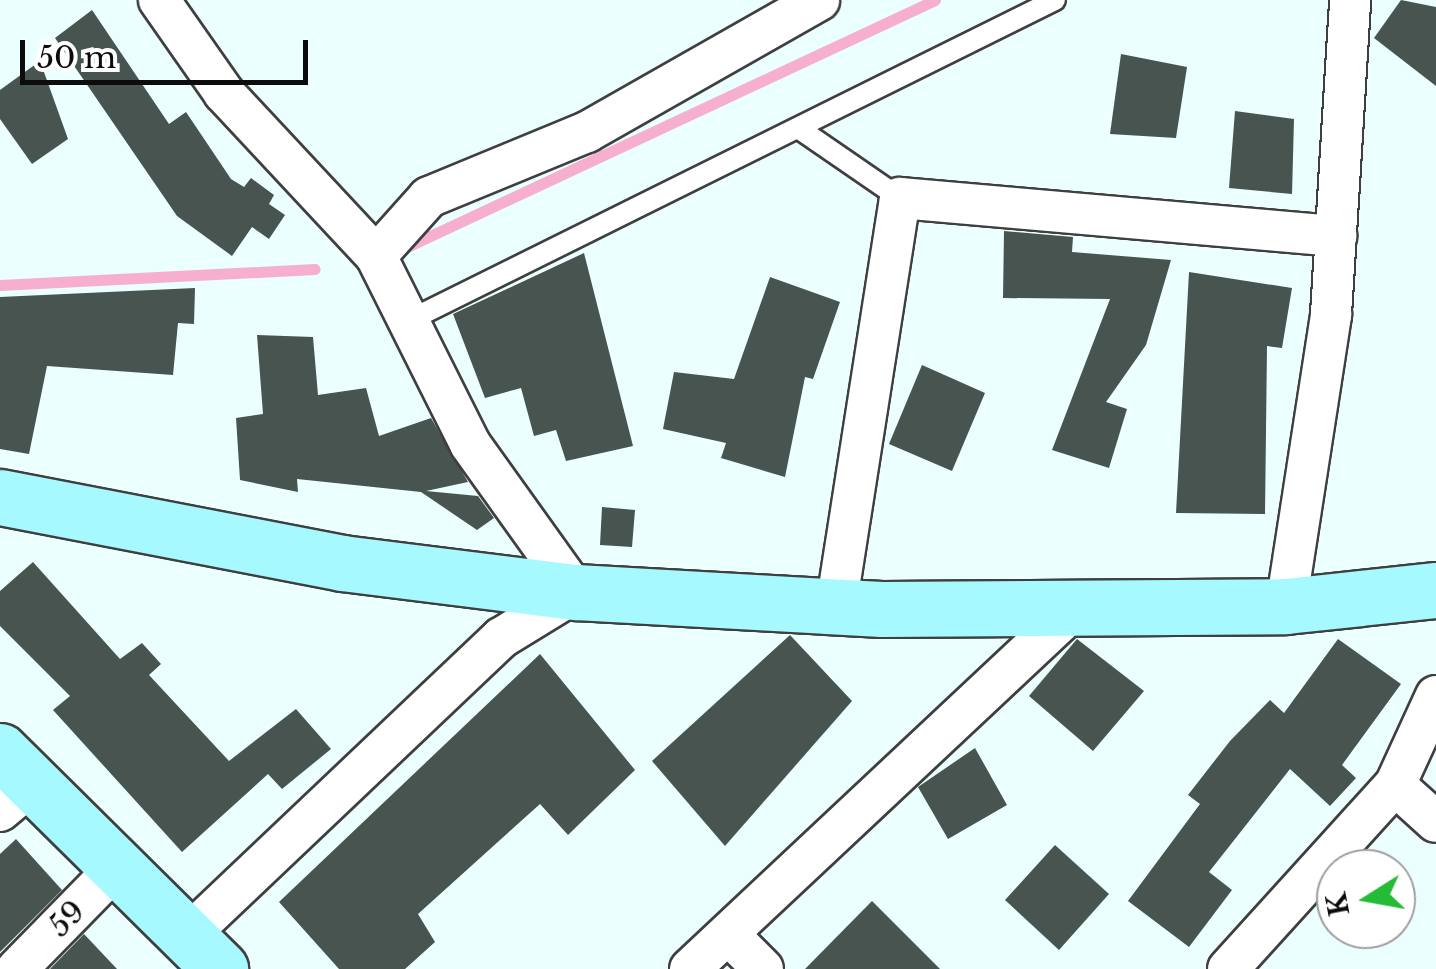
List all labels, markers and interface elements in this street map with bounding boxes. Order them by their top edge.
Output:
scale bar [25,20,312,82]
text: 50 m [37,39,116,76]
north arrow [1316,849,1416,949]
text: K [1319,890,1357,919]
street label: 59 [41,893,93,945]

